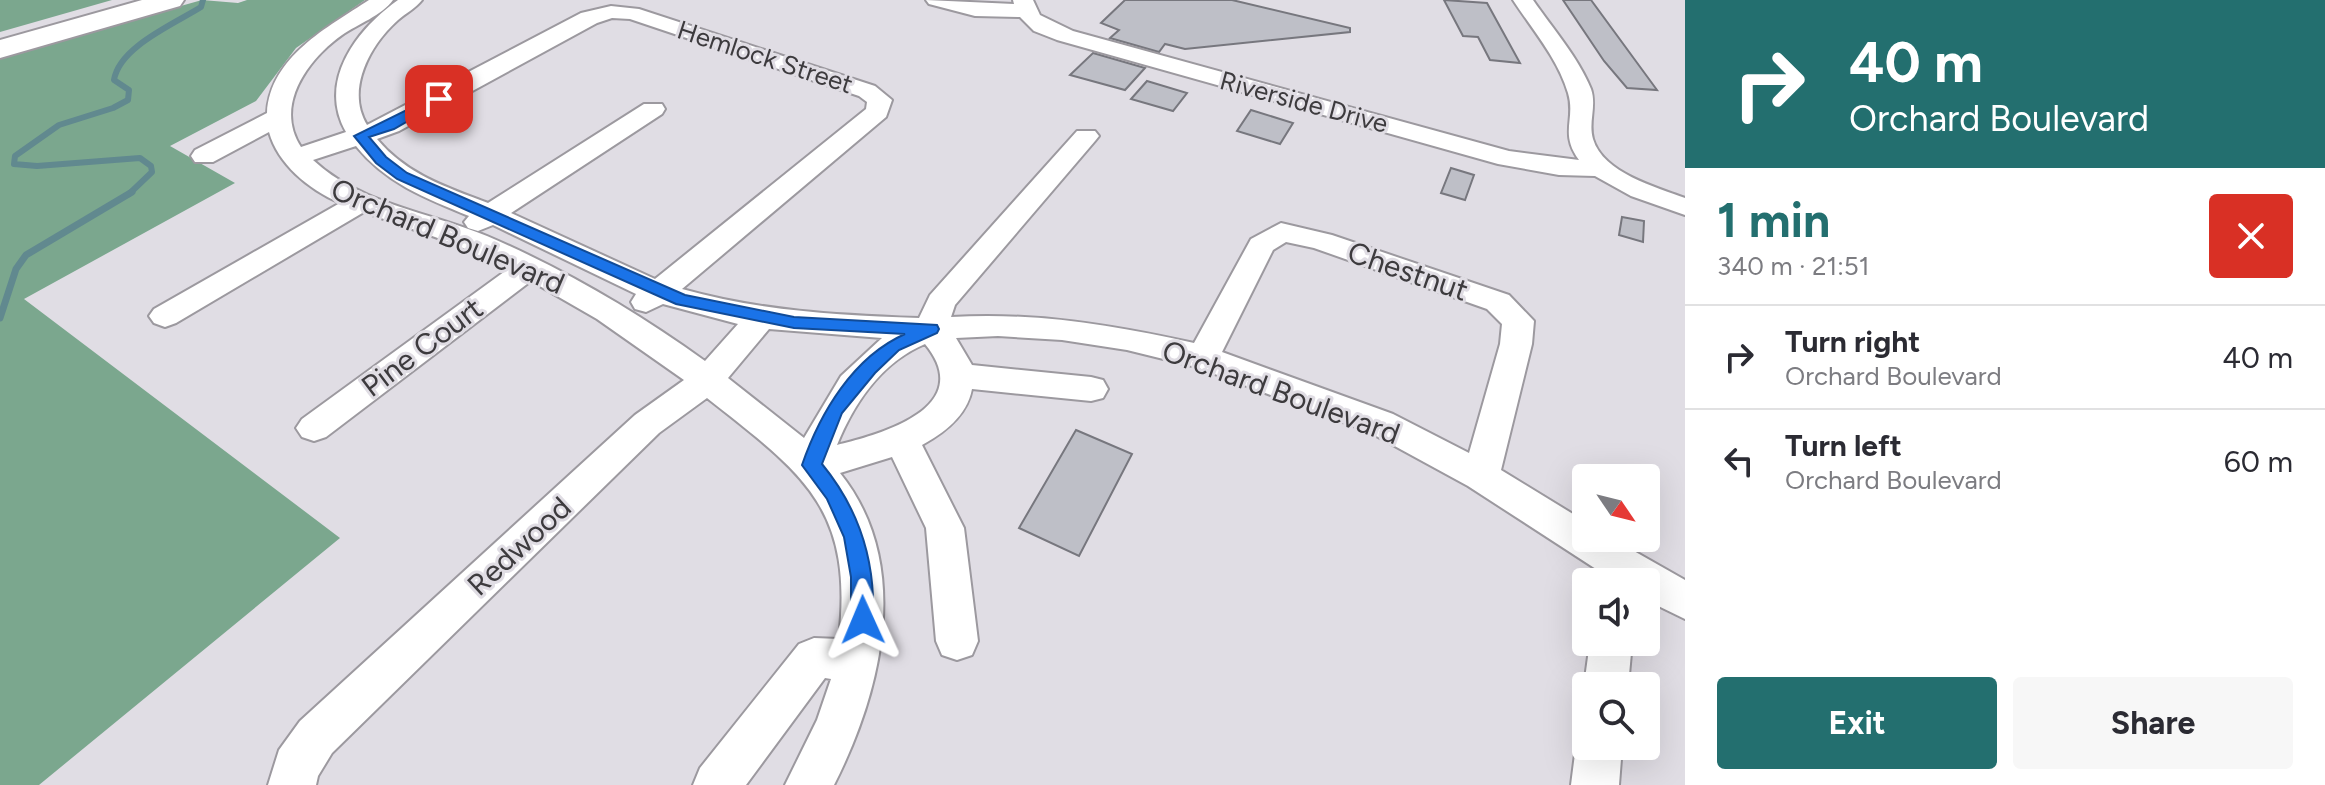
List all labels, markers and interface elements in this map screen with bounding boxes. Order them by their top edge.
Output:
street label: Hemlock Street [673,14,857,100]
text: 40 m [1849,29,1983,96]
icon: right [1717,32,1821,136]
street label: Riverside Drive [1216,64,1392,140]
pin [405,65,473,133]
icon: arrive [417,77,461,121]
text: Orchard Boulevard [1849,97,2149,140]
street label: Orchard Boulevard [326,170,570,302]
text: 1 min [1717,191,1830,249]
button: close [2209,194,2293,278]
street label: Chestnut [1343,233,1473,309]
text: 340 m · 21:51 [1717,250,1870,282]
street label: Pine Court [354,289,490,405]
text: Turn right [1785,323,1920,360]
street label: Orchard Boulevard [1157,332,1405,452]
icon: right [1717,335,1761,379]
text: 40 m [2222,339,2293,376]
text: Orchard Boulevard [1785,360,2002,392]
text: Turn left [1785,427,1902,464]
icon: left [1717,439,1761,483]
text: 60 m [2224,443,2293,480]
north arrow [1572,464,1660,552]
map controls [1572,464,1660,760]
text: Orchard Boulevard [1785,464,2002,496]
street label: Redwood [459,489,579,603]
button: sound [1572,568,1660,656]
position arrow [821,578,905,662]
button: search [1572,672,1660,760]
button: Exit [1717,677,1997,769]
button: Share [2013,677,2293,769]

